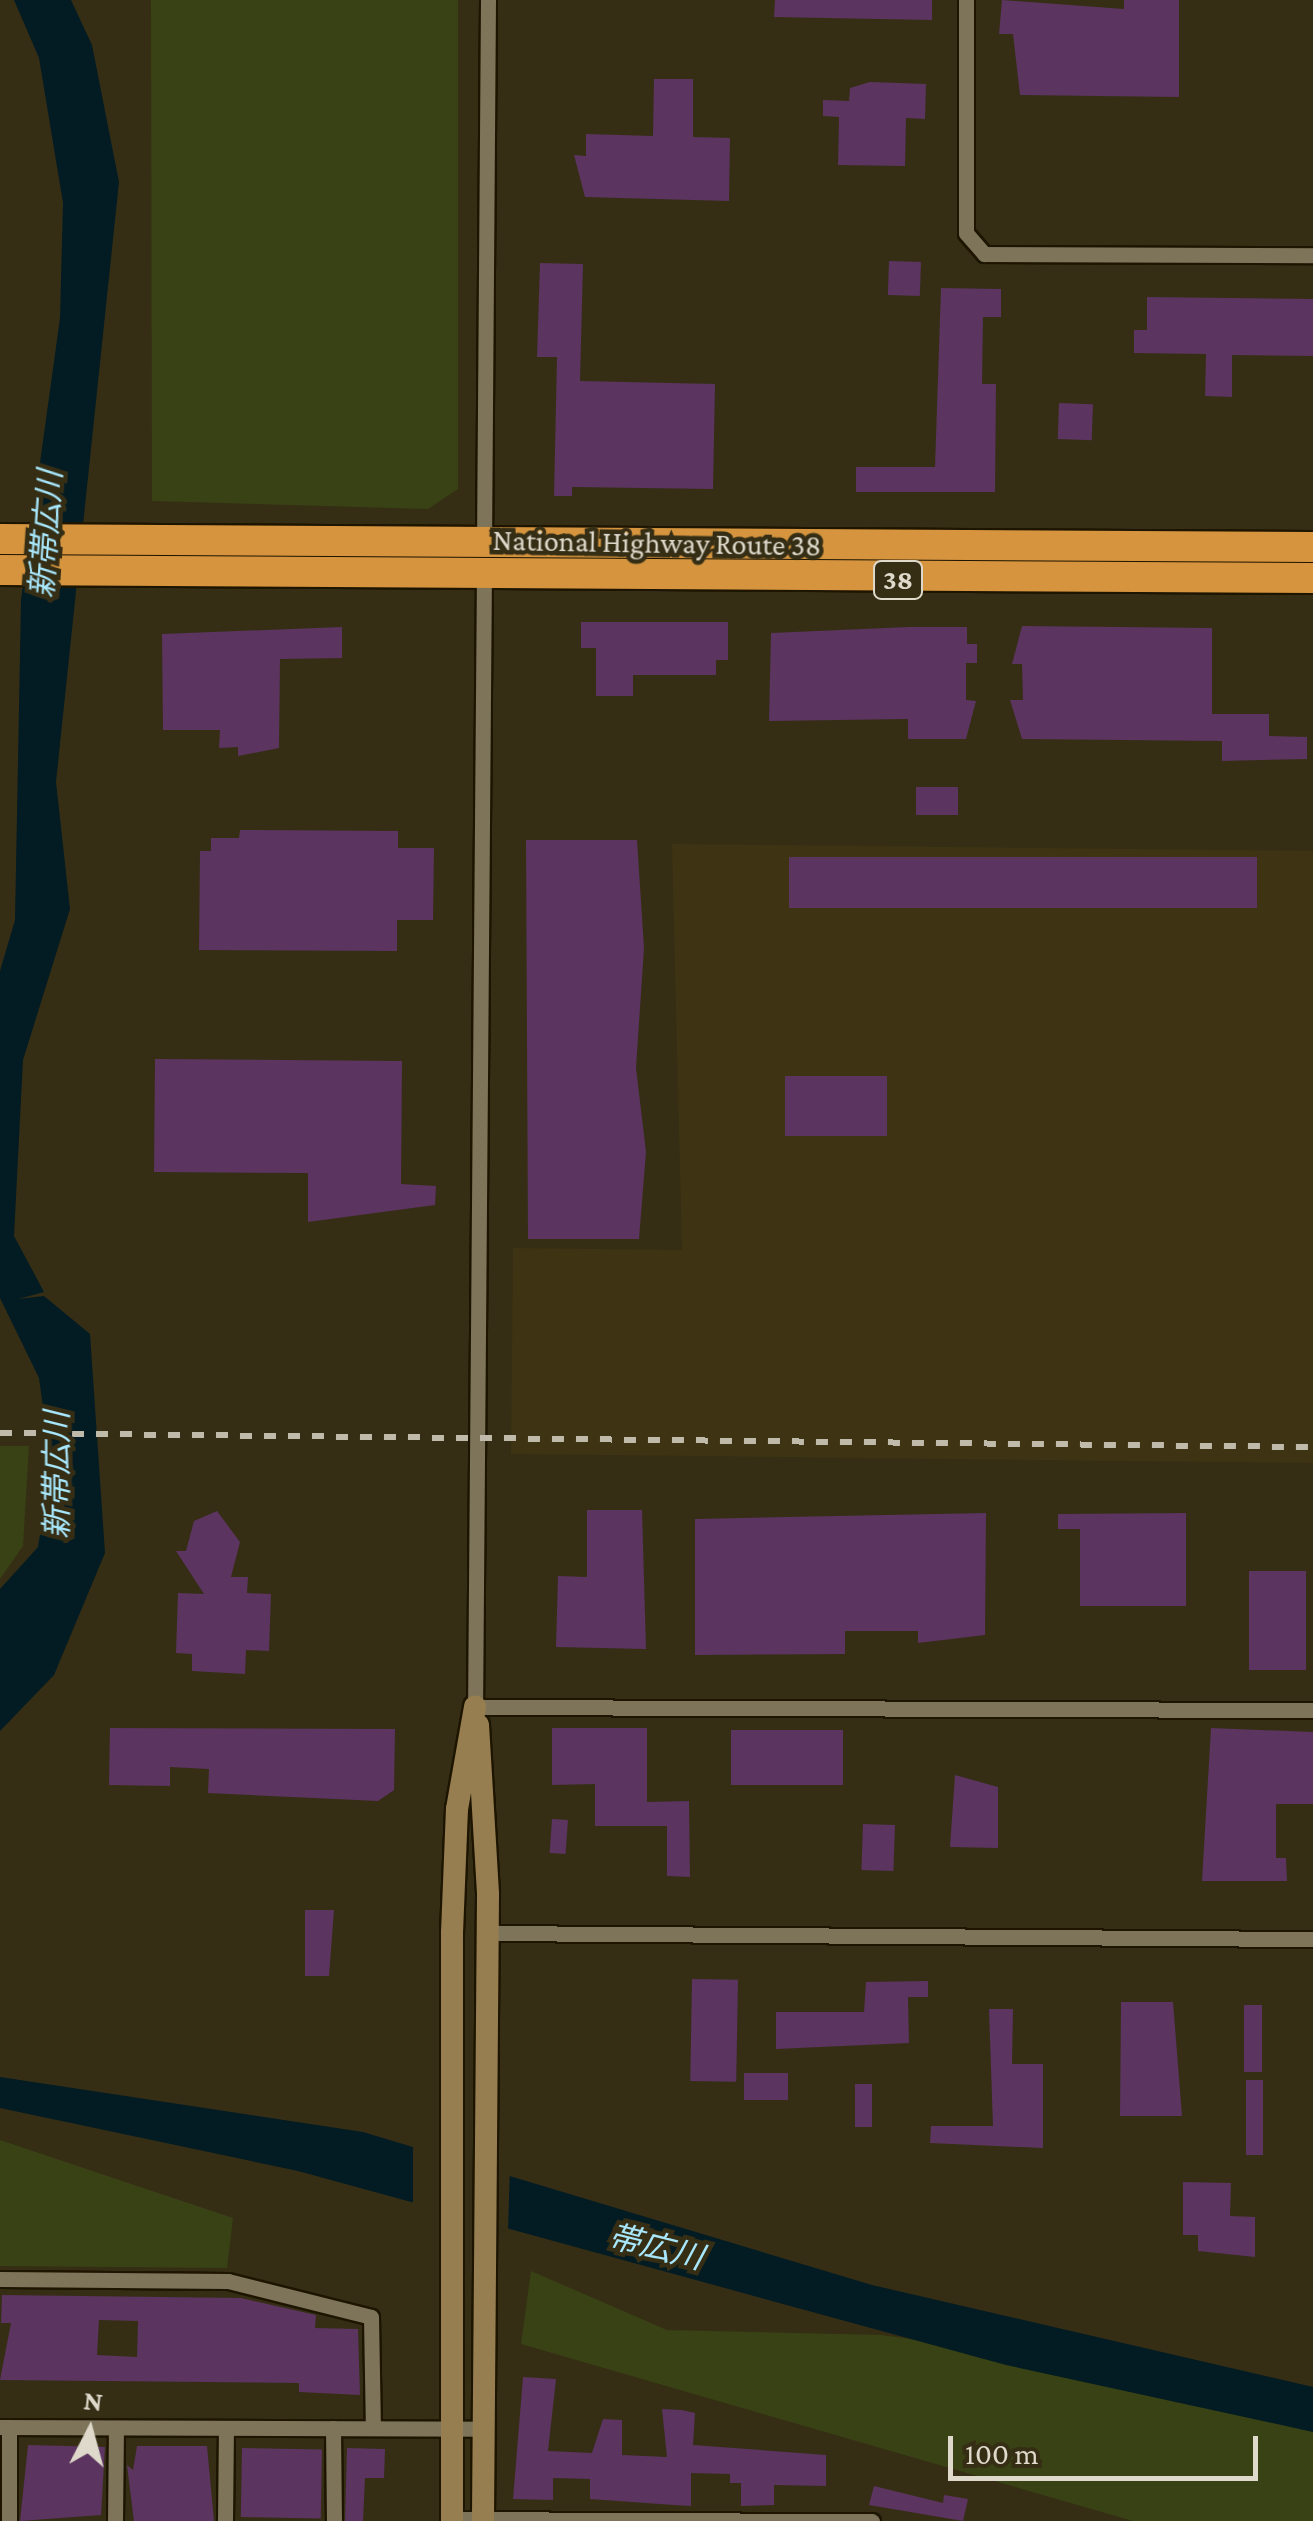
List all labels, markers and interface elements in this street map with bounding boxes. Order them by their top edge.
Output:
water label: 新帯広川 [22,469,70,599]
street label: National Highway Route 38 [492,522,822,564]
road number: 38 [873,557,923,603]
water label: 新帯広川 [38,1411,76,1539]
water label: 帯広川 [605,2217,707,2277]
north arrow [40,2381,140,2481]
text: N [82,2384,104,2417]
scale bar [953,2416,1263,2478]
text: 100 m [965,2437,1039,2470]

